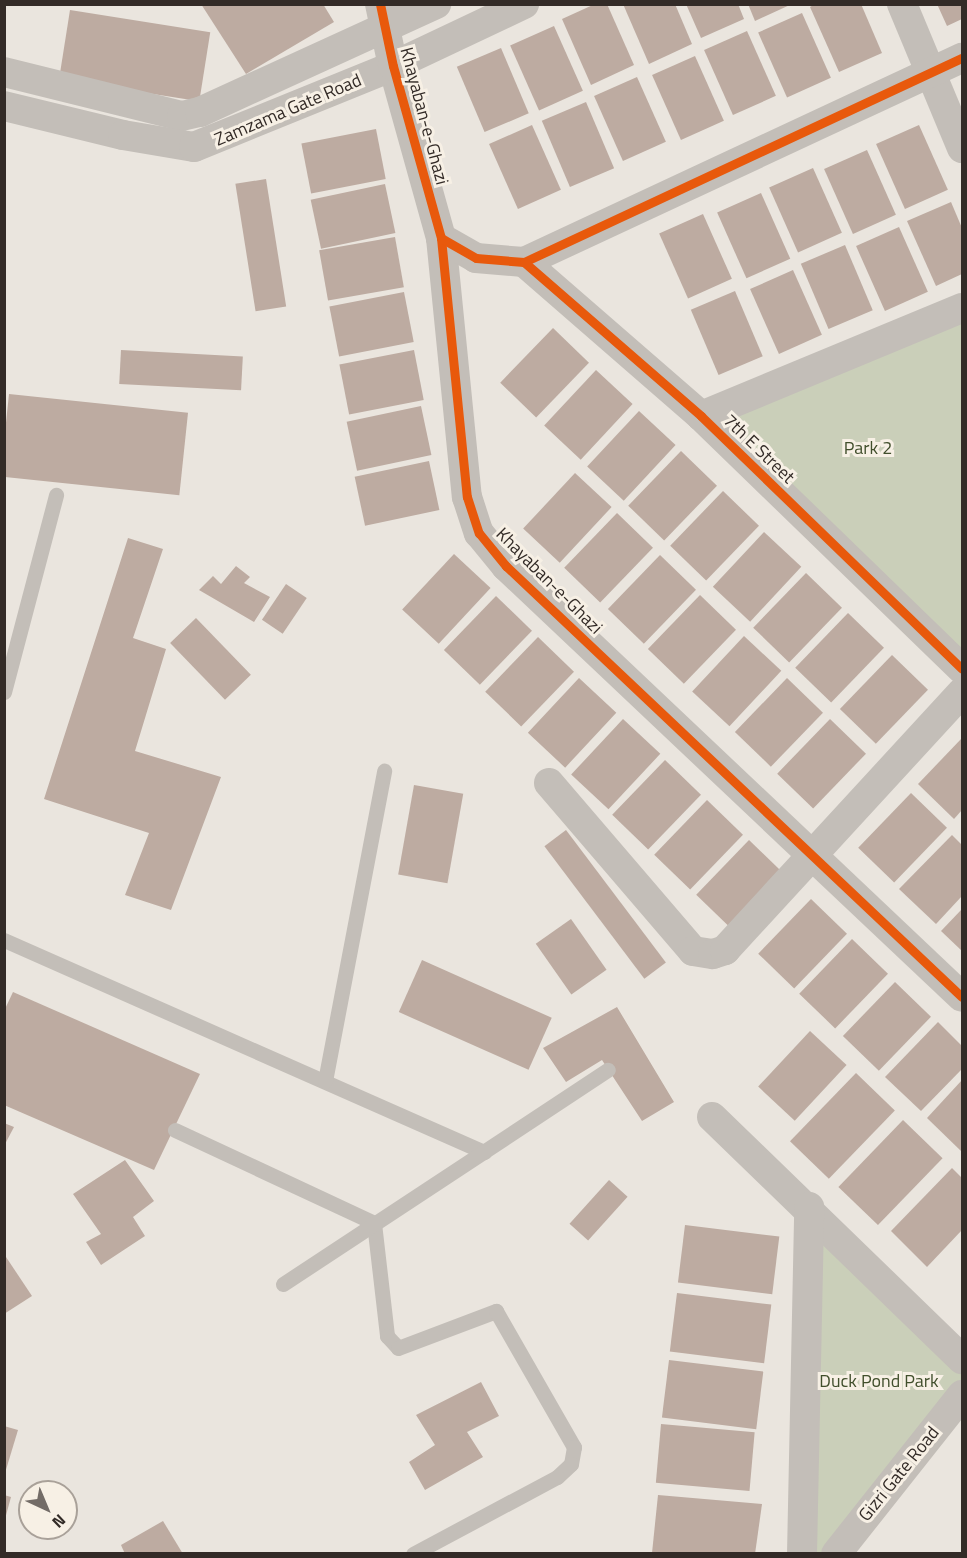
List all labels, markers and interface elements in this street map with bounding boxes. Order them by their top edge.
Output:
street label: Khayaban-e-Ghazi [395,45,453,187]
street label: Zamzama Gate Road [211,69,365,151]
street label: 7th E Street [719,410,799,488]
park label: Park 2 [844,437,892,459]
street label: Khayaban-e-Ghazi [491,523,607,639]
park label: Duck Pond Park [819,1370,939,1392]
street label: Gizri Gate Road [854,1422,944,1526]
north arrow [18,1480,78,1540]
text: N [47,1509,71,1534]

